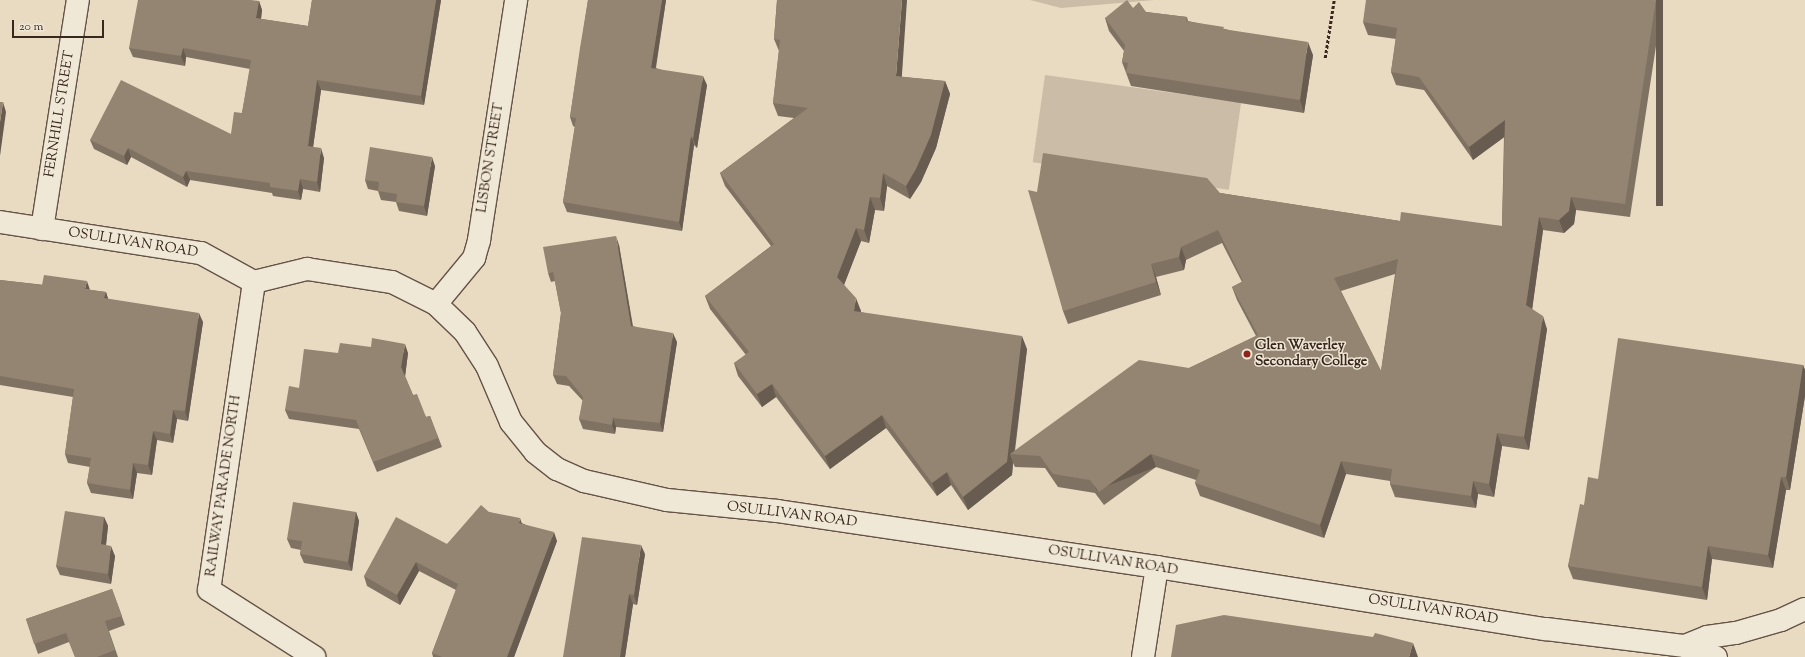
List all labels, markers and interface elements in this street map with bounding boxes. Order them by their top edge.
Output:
scale bar [14,12,106,38]
text: 20 m [19,18,43,36]
street label: FERNHILL STREET [42,49,78,179]
street label: LISBON STREET [474,102,508,214]
street label: OSULLIVAN ROAD [67,224,199,262]
place label: Glen Waverley Secondary College [1255,338,1367,370]
marker: Glen Waverley Secondary College [1242,349,1252,359]
street label: RAILWAY PARADE NORTH [203,394,245,578]
street label: OSULLIVAN ROAD [726,499,858,531]
street label: OSULLIVAN ROAD [1047,542,1179,580]
street label: OSULLIVAN ROAD [1367,591,1499,629]

